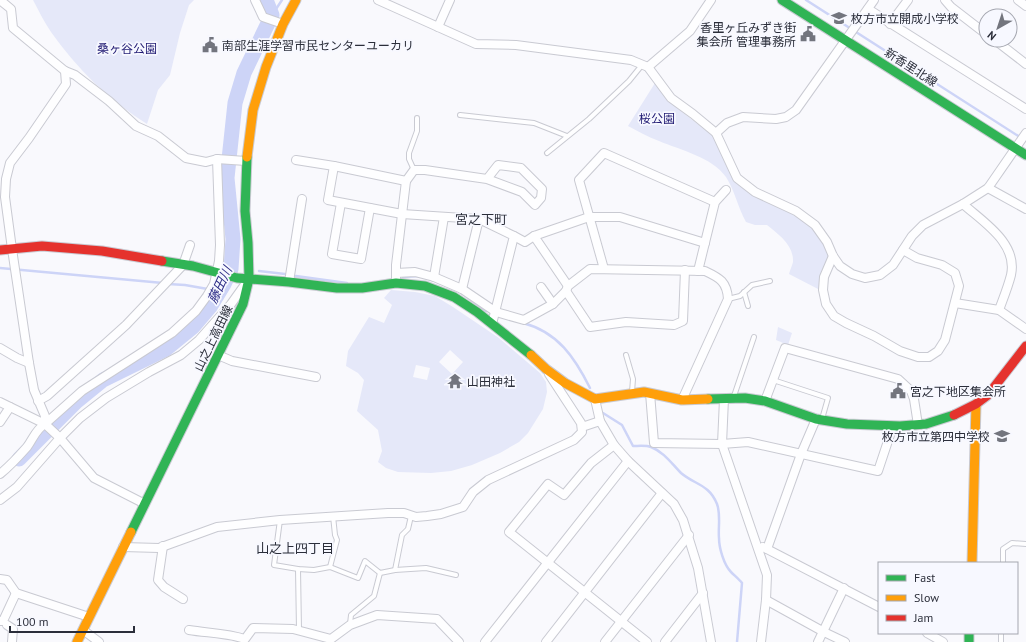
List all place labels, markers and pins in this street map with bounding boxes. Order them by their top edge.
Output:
school or university icon: 枚方市立開成小学校 [830,9,848,27]
place label: 枚方市立開成小学校 [851,11,959,26]
place label: 香里ヶ丘みずき街 集会所 管理事務所 [697,20,796,49]
public building icon: 香里ヶ丘みずき街 集会所 管理事務所 [799,25,817,43]
public building icon: 南部生涯学習市民センターユーカリ [201,36,219,54]
place label: 南部生涯学習市民センターユーカリ [222,38,414,53]
temple icon: 山田神社 [446,372,464,390]
place label: 山田神社 [467,374,515,389]
public building icon: 宮之下地区集会所 [889,382,907,400]
place label: 宮之下地区集会所 [910,384,1006,399]
school or university icon: 枚方市立第四中学校 [993,427,1011,445]
place label: 枚方市立第四中学校 [882,429,990,444]

